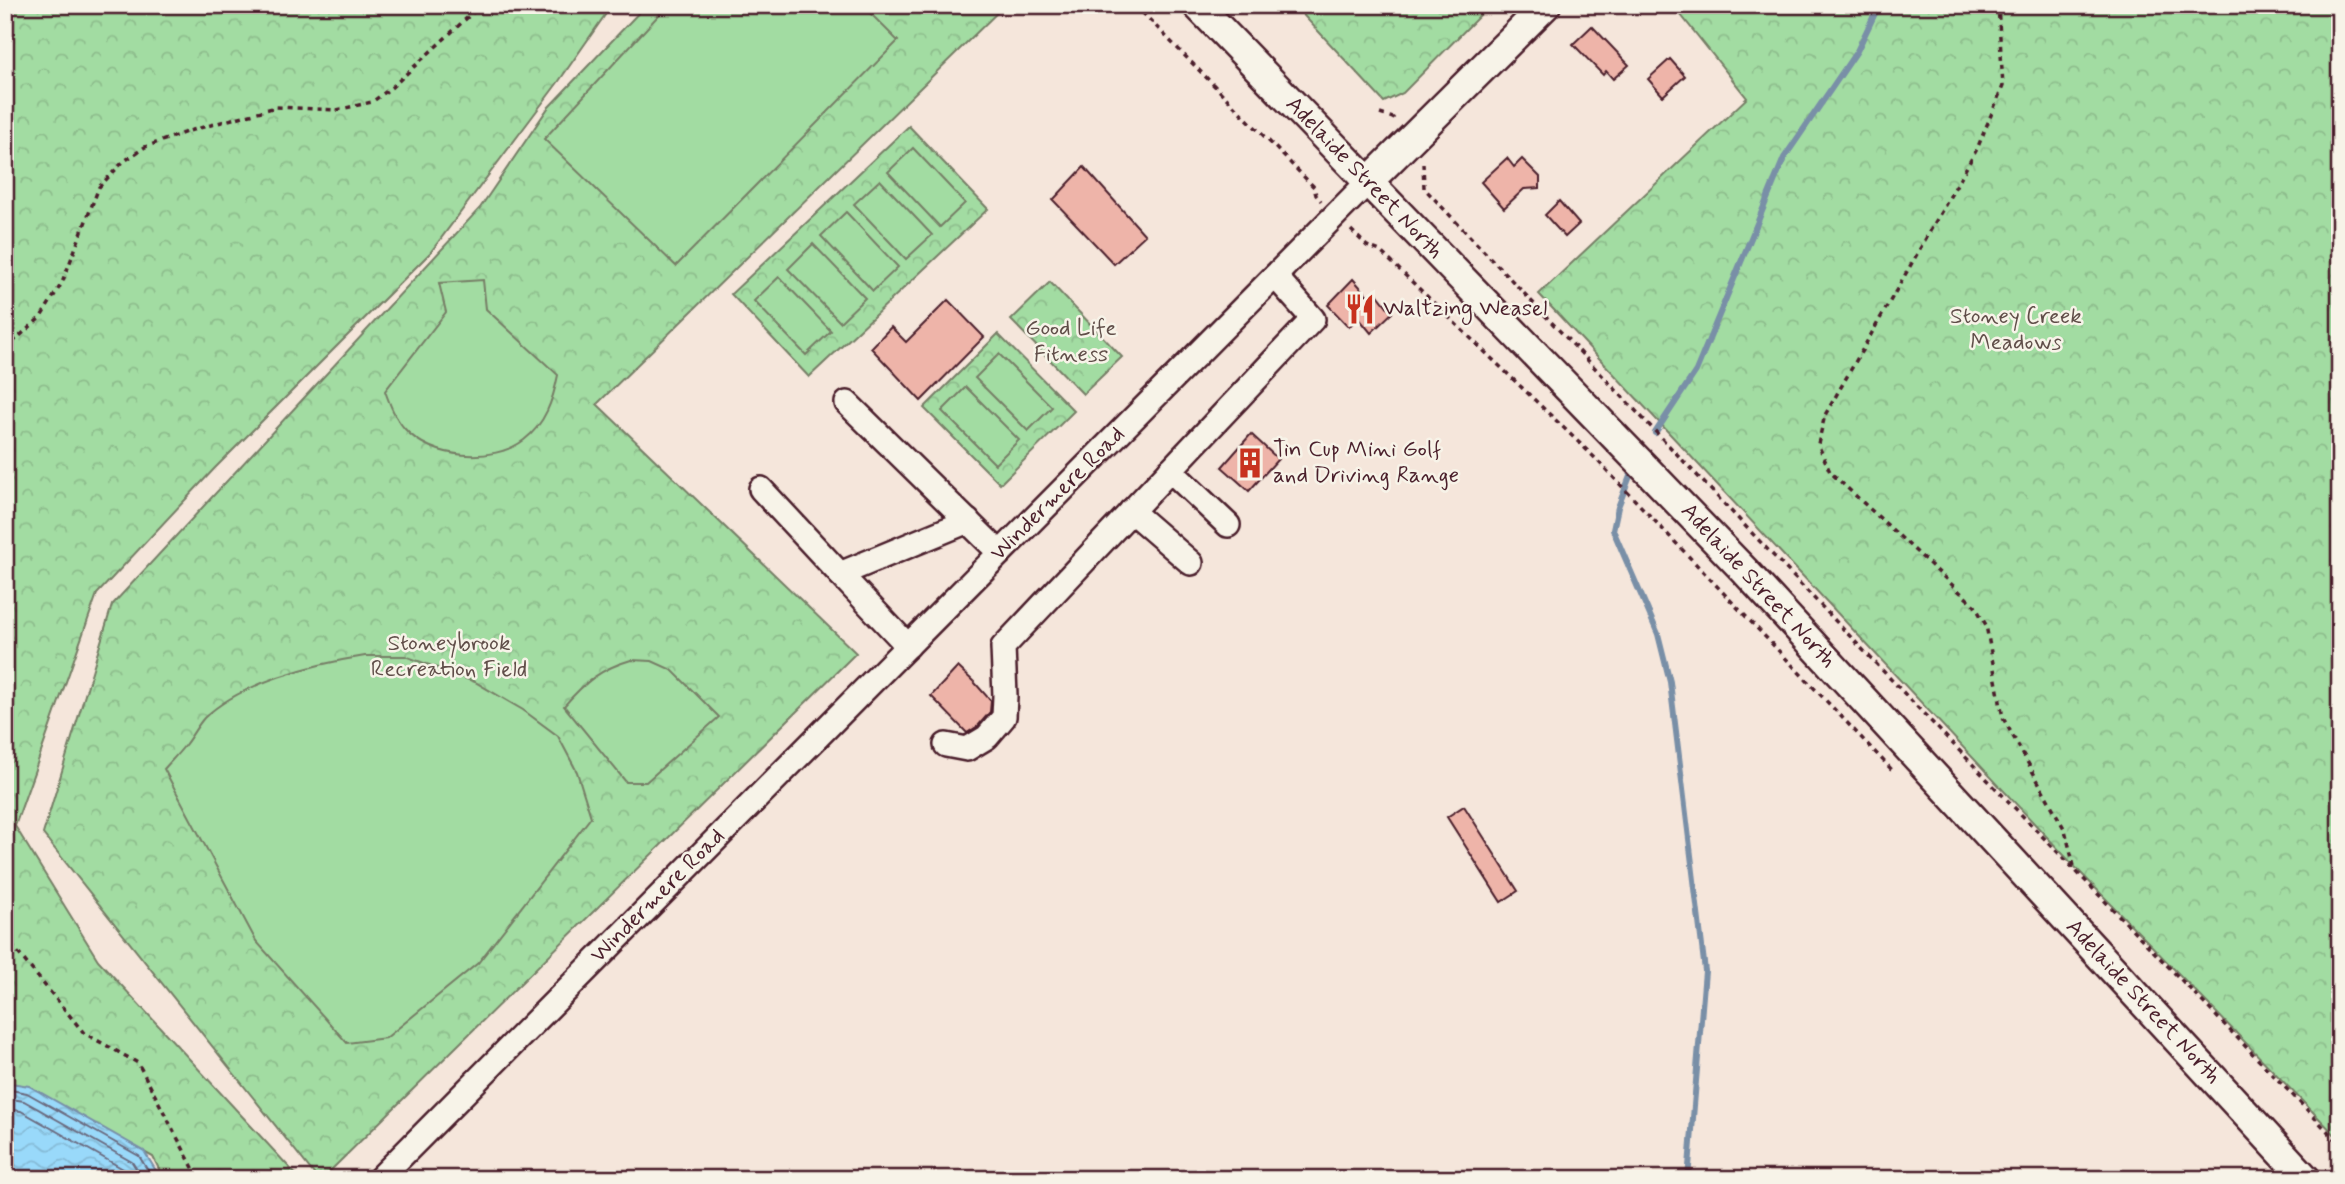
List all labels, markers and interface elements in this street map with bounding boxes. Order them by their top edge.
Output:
street label: Adelaide Street North [1278,90,1450,266]
restaurant icon: Waltzing Weasel [1343,292,1377,326]
place label: Waltzing Weasel [1383,294,1547,326]
park label: Stoney Creek Meadows [1950,302,2082,358]
park label: Good Life Fitness [1025,314,1117,370]
street label: Windermere Road [984,420,1132,568]
place label: Tin Cup Mini Golf and Driving Range [1273,435,1459,491]
building icon: Tin Cup Mini Golf and Driving Range [1233,446,1267,480]
street label: Adelaide Street North [1674,497,1842,675]
park label: Stoneybrook Recreation Field [371,629,527,685]
street label: Windermere Road [584,822,732,970]
street label: Adelaide Street North [2059,913,2227,1091]

